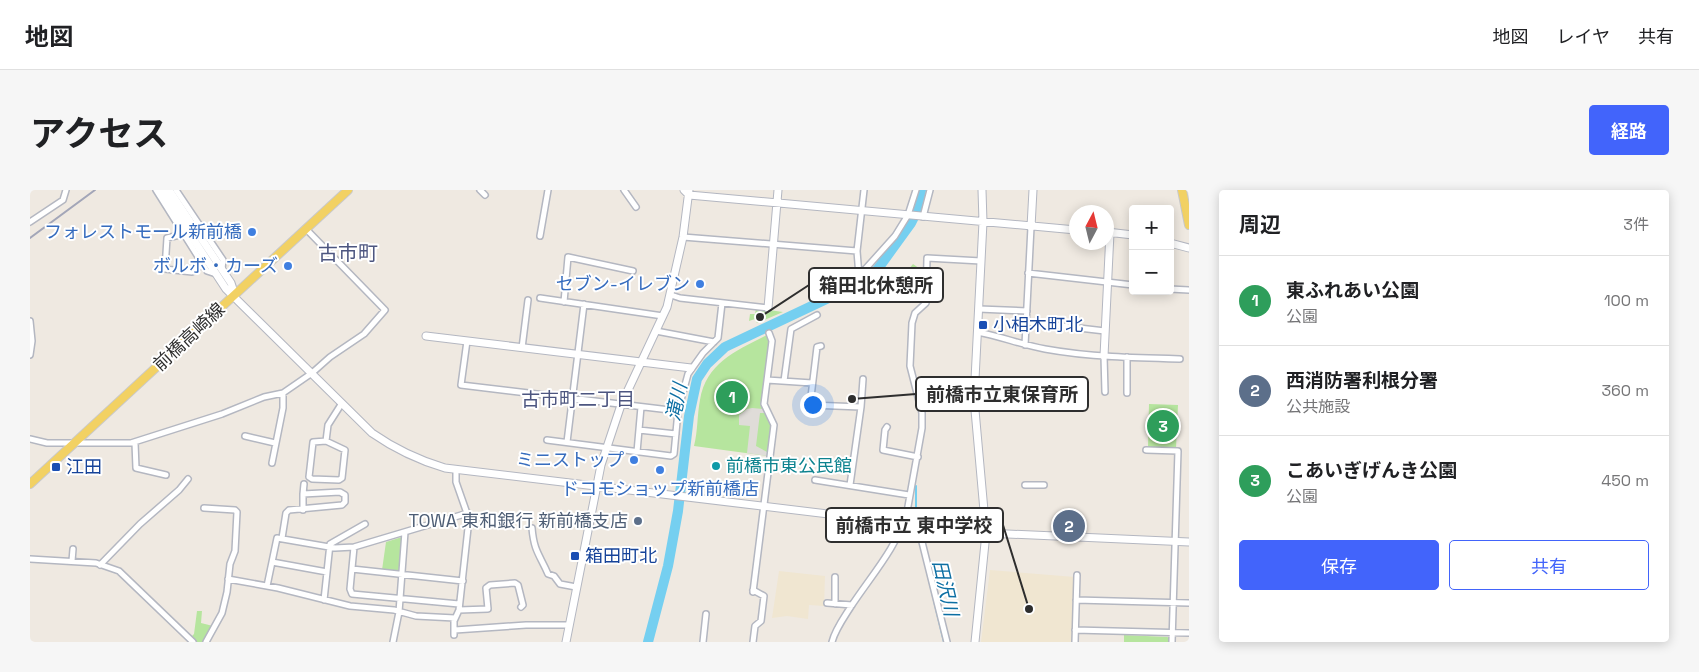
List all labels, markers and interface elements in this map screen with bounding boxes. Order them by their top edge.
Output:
text: 地図 [25,21,73,52]
text: 地図 [1493,25,1529,48]
text: レイヤ [1557,25,1610,48]
text: 共有 [1638,25,1674,48]
button: 経路 [1589,105,1669,155]
text: アクセス [30,112,168,156]
north arrow [1069,205,1114,250]
map controls [1129,205,1174,295]
button: + [1129,205,1174,250]
text: 周辺 [1239,211,1281,238]
text: 3件 [1623,214,1649,235]
place label: フォレストモール新前橋 [44,220,242,243]
marker: フォレストモール新前橋 [246,226,258,238]
district label: 古市町 [318,240,378,266]
button: − [1129,250,1174,295]
place label: ボルボ・カーズ [153,254,278,277]
marker: ボルボ・カーズ [282,260,294,272]
callout: 箱田北休憩所 [809,268,943,302]
place label: セブン-イレブン [556,272,690,295]
text: 箱田北休憩所 [819,273,933,298]
marker: セブン-イレブン [694,278,706,290]
text: 東ふれあい公園 [1286,278,1419,303]
text: 1 [1251,290,1259,311]
text: 100 m [1604,290,1649,311]
street label: 前橋高崎線 [148,298,229,376]
text: 公園 [1286,306,1318,327]
place label: 小相木町北 [993,313,1083,336]
marker: 小相木町北 [977,319,989,331]
text: 西消防署利根分署 [1286,368,1438,393]
callout: 前橋市立東保育所 [916,377,1088,411]
pin: 1 [716,378,748,416]
water label: 滝川 [660,379,693,423]
text: 2 [1250,380,1260,401]
text: 360 m [1601,380,1649,401]
text: 前橋市立東保育所 [926,382,1078,407]
district label: 古市町二丁目 [521,387,635,412]
your location [800,392,826,418]
text: 公共施設 [1286,396,1350,417]
pin: 3 [1147,407,1179,445]
place label: ミニストップ [516,448,624,471]
marker: ミニストップ [628,454,640,466]
place label: 前橋市東公民館 [726,454,852,477]
place label: 江田 [66,455,102,478]
text: こあいぎげんき公園 [1286,458,1457,483]
marker: 前橋市東公民館 [710,460,722,472]
marker: 江田 [50,461,62,473]
marker: ドコモショップ新前橋店 [654,464,666,476]
text: 3 [1250,470,1260,491]
text: 450 m [1601,470,1649,491]
place label: ドコモショップ新前橋店 [561,477,759,500]
text: 公園 [1286,486,1318,507]
pin: 2 [1053,507,1085,545]
callout: 前橋市立 東中学校 [826,508,1003,542]
place label: TOWA 東和銀行 新前橋支店 [408,509,628,532]
text: 前橋市立 東中学校 [836,513,992,538]
marker: TOWA 東和銀行 新前橋支店 [632,515,644,527]
button: 保存 [1239,540,1439,590]
button: 共有 [1449,540,1649,590]
place label: 箱田町北 [585,544,657,567]
marker: 箱田町北 [569,550,581,562]
water label: 田沢川 [927,558,965,621]

